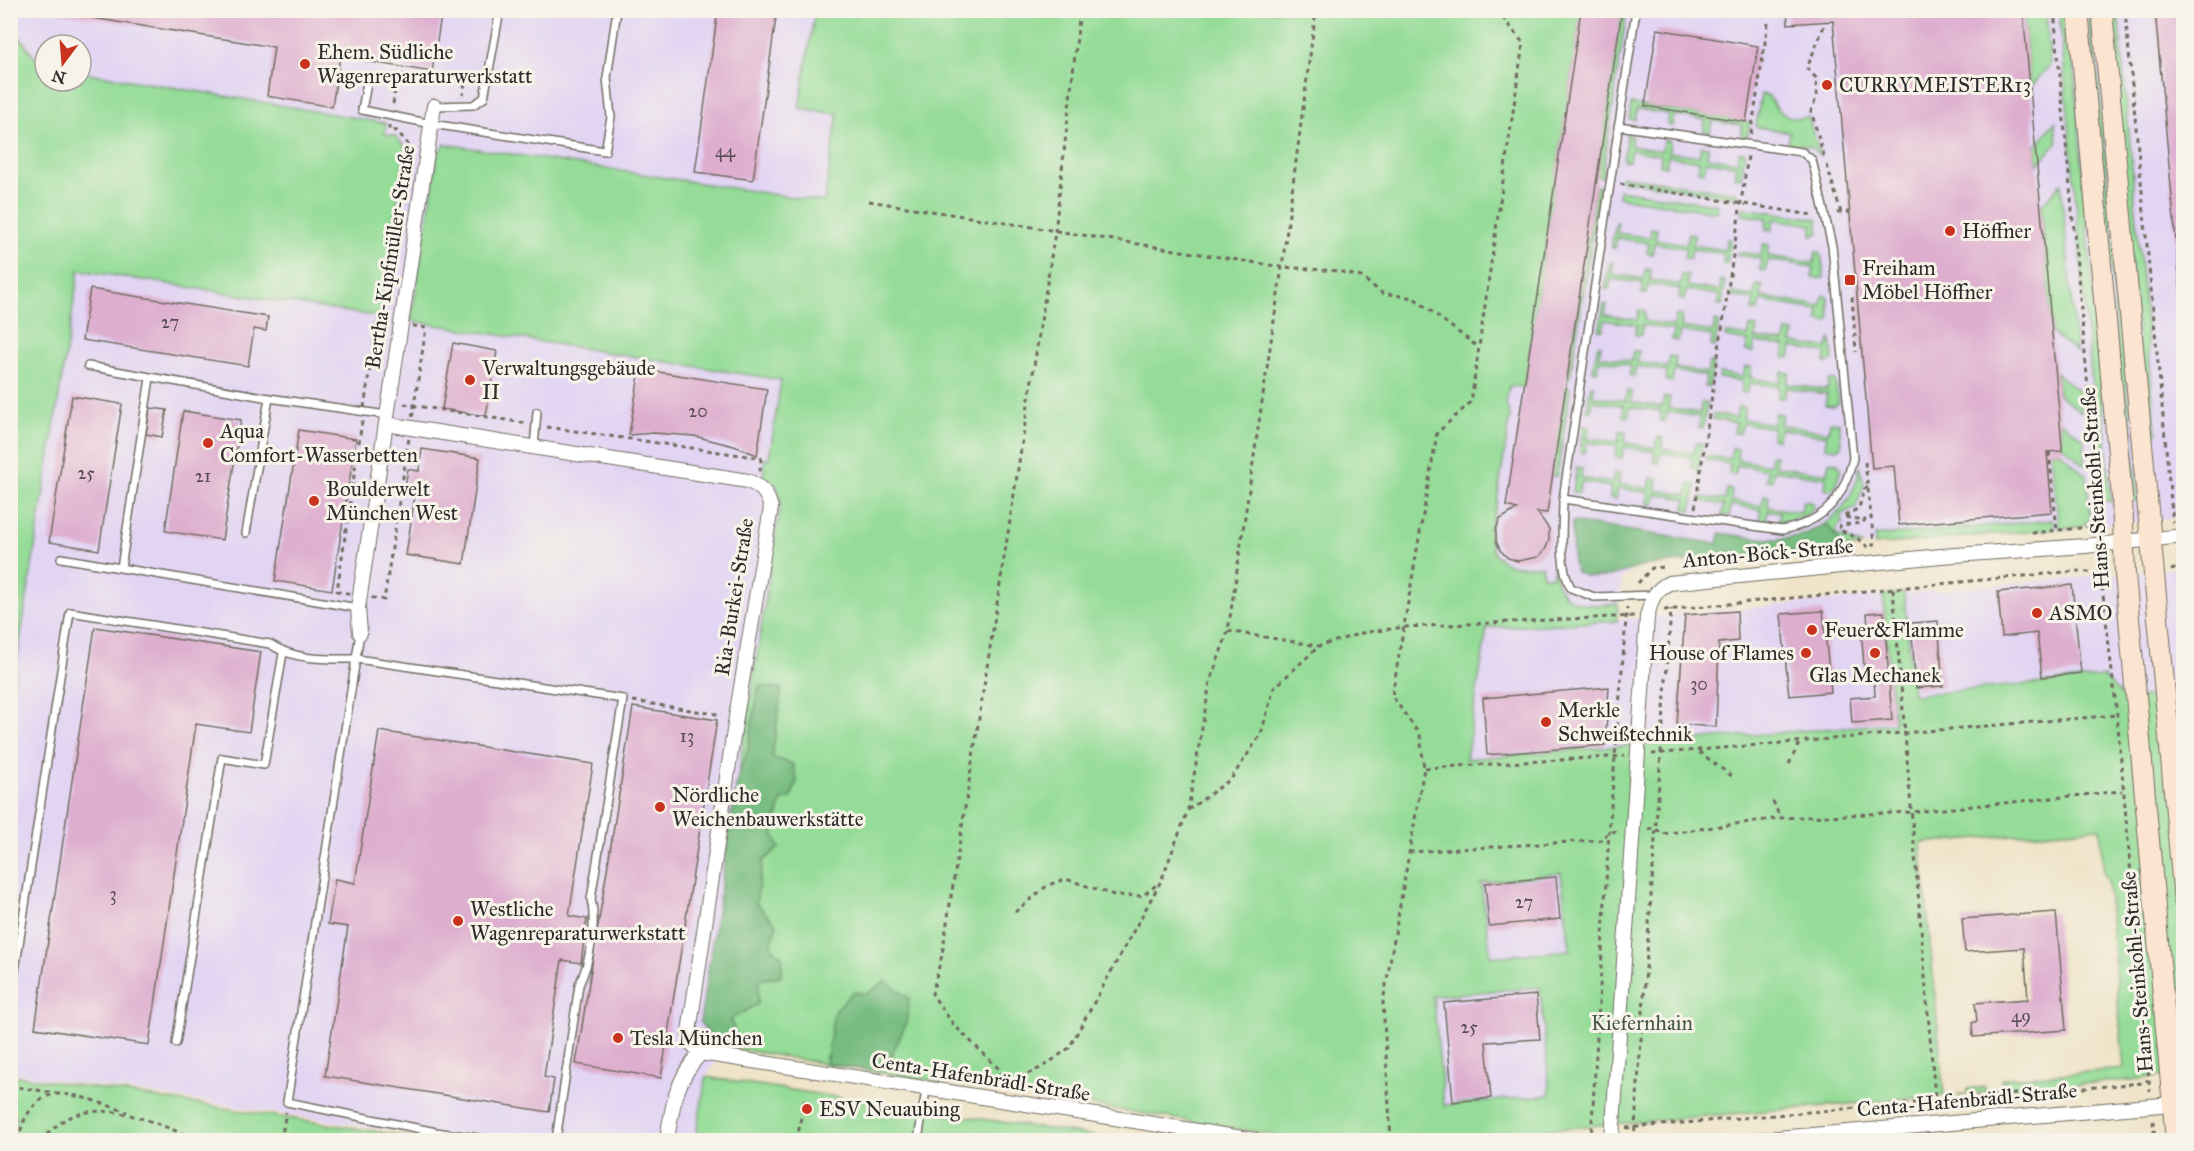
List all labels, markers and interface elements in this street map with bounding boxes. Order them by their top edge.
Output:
north arrow [33,33,93,93]
place label: Ehem. Südliche Wagenreparaturwerkstatt [317,39,533,89]
marker: Ehem. Südliche Wagenreparaturwerkstatt [298,57,312,71]
text: N [49,66,68,88]
place label: CURRYMEISTER13 [1839,72,2031,98]
marker: CURRYMEISTER13 [1820,78,1834,92]
house number: 44 [715,140,736,162]
street label: Bertha-Kipfmüller-Straße [359,143,421,371]
place label: Höffner [1962,218,2031,244]
marker: Höffner [1943,224,1957,238]
place label: Freiham Möbel Höffner [1862,255,1993,305]
marker: Freiham Möbel Höffner [1843,273,1857,287]
house number: 27 [161,311,179,333]
place label: Verwaltungsgebäude II [481,355,656,405]
marker: Verwaltungsgebäude II [463,373,477,387]
street label: Hans-Steinkohl-Straße [2075,386,2115,590]
house number: 20 [688,400,708,422]
place label: Aqua Comfort-Wasserbetten [219,418,418,468]
marker: Aqua Comfort-Wasserbetten [201,436,215,450]
house number: 25 [77,462,95,484]
house number: 21 [195,465,211,487]
place label: Boulderwelt München West [326,476,459,526]
marker: Boulderwelt München West [307,494,321,508]
street label: Ria-Burkei-Straße [709,516,759,678]
street label: Anton-Böck-Straße [1681,533,1855,574]
place label: ASMO [2048,600,2113,626]
marker: ASMO [2030,606,2044,620]
place label: Feuer&Flamme [1824,617,1964,643]
marker: Feuer&Flamme [1805,623,1819,637]
place label: House of Flames [1649,640,1794,666]
marker: House of Flames [1799,646,1813,660]
marker: Glas Mechanek [1868,646,1882,660]
place label: Glas Mechanek [1809,662,1941,688]
house number: 30 [1690,673,1708,695]
place label: Merkle Schweißtechnik [1558,697,1693,747]
marker: Merkle Schweißtechnik [1539,715,1553,729]
house number: 13 [680,725,694,747]
place label: Nördliche Weichenbauwerkstätte [672,782,864,832]
marker: Nördliche Weichenbauwerkstätte [653,800,667,814]
street label: Hans-Steinkohl-Straße [2115,870,2159,1074]
house number: 3 [109,883,117,905]
house number: 27 [1515,891,1533,913]
place label: Westliche Wagenreparaturwerkstatt [470,896,686,946]
marker: Westliche Wagenreparaturwerkstatt [451,914,465,928]
house number: 49 [2011,1005,2031,1027]
park label: Kiefernhain [1591,1010,1693,1036]
house number: 25 [1460,1016,1478,1038]
place label: Tesla München [630,1025,763,1051]
marker: Tesla München [611,1031,625,1045]
street label: Centa-Hafenbrädl-Straße [870,1047,1092,1107]
street label: Centa-Hafenbrädl-Straße [1856,1077,2078,1123]
place label: ESV Neuaubing [819,1096,960,1122]
marker: ESV Neuaubing [800,1102,814,1116]

